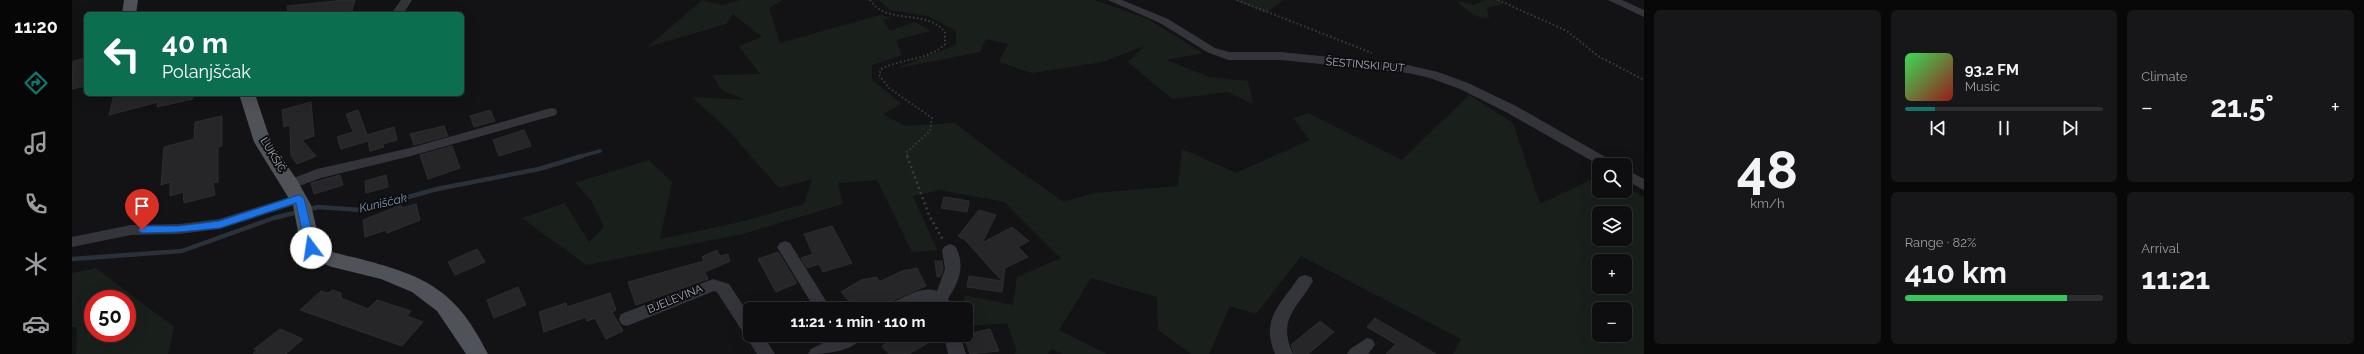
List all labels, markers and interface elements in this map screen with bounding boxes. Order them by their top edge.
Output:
text: 11:20 [14,16,58,37]
text: 40 m [162,27,228,60]
icon: left [96,28,148,80]
street label: ŠESTINSKI PUT [1325,54,1405,75]
text: Polanjščak [162,61,251,82]
text: 93.2 FM [1965,61,2019,79]
icon: directions [22,69,50,97]
text: Climate [2141,69,2187,84]
text: Music [1965,79,2000,94]
text: 21.5° [2210,89,2274,124]
text: − [2141,94,2153,120]
text: + [2331,94,2340,120]
icon: previous [1927,117,1949,139]
icon: pause [1993,117,2015,139]
icon: next [2059,117,2081,139]
icon: music [22,129,50,157]
street label: LUKŠIĆ [258,135,290,175]
text: 48 [1737,139,1798,200]
map controls [1592,158,1632,342]
button: search [1592,158,1632,198]
pin [125,189,159,230]
icon: phone [22,190,50,218]
water label: Kuniščak [358,191,409,215]
icon: arrive [131,195,153,217]
text: km/h [1750,196,1784,211]
button: layers [1592,206,1632,246]
position arrow [290,227,332,269]
text: Range · 82% [1905,235,1976,250]
text: Arrival [2141,241,2179,256]
icon: climate [22,250,50,278]
button: + [1592,254,1632,294]
text: 410 km [1905,255,2007,290]
text: 11:21 [2141,261,2210,296]
street label: BJELEVINA [645,282,705,316]
speed limit sign: 50 [84,290,136,342]
button: − [1592,302,1632,342]
icon: car [22,310,50,338]
text: 11:21 · 1 min · 110 m [790,313,926,331]

